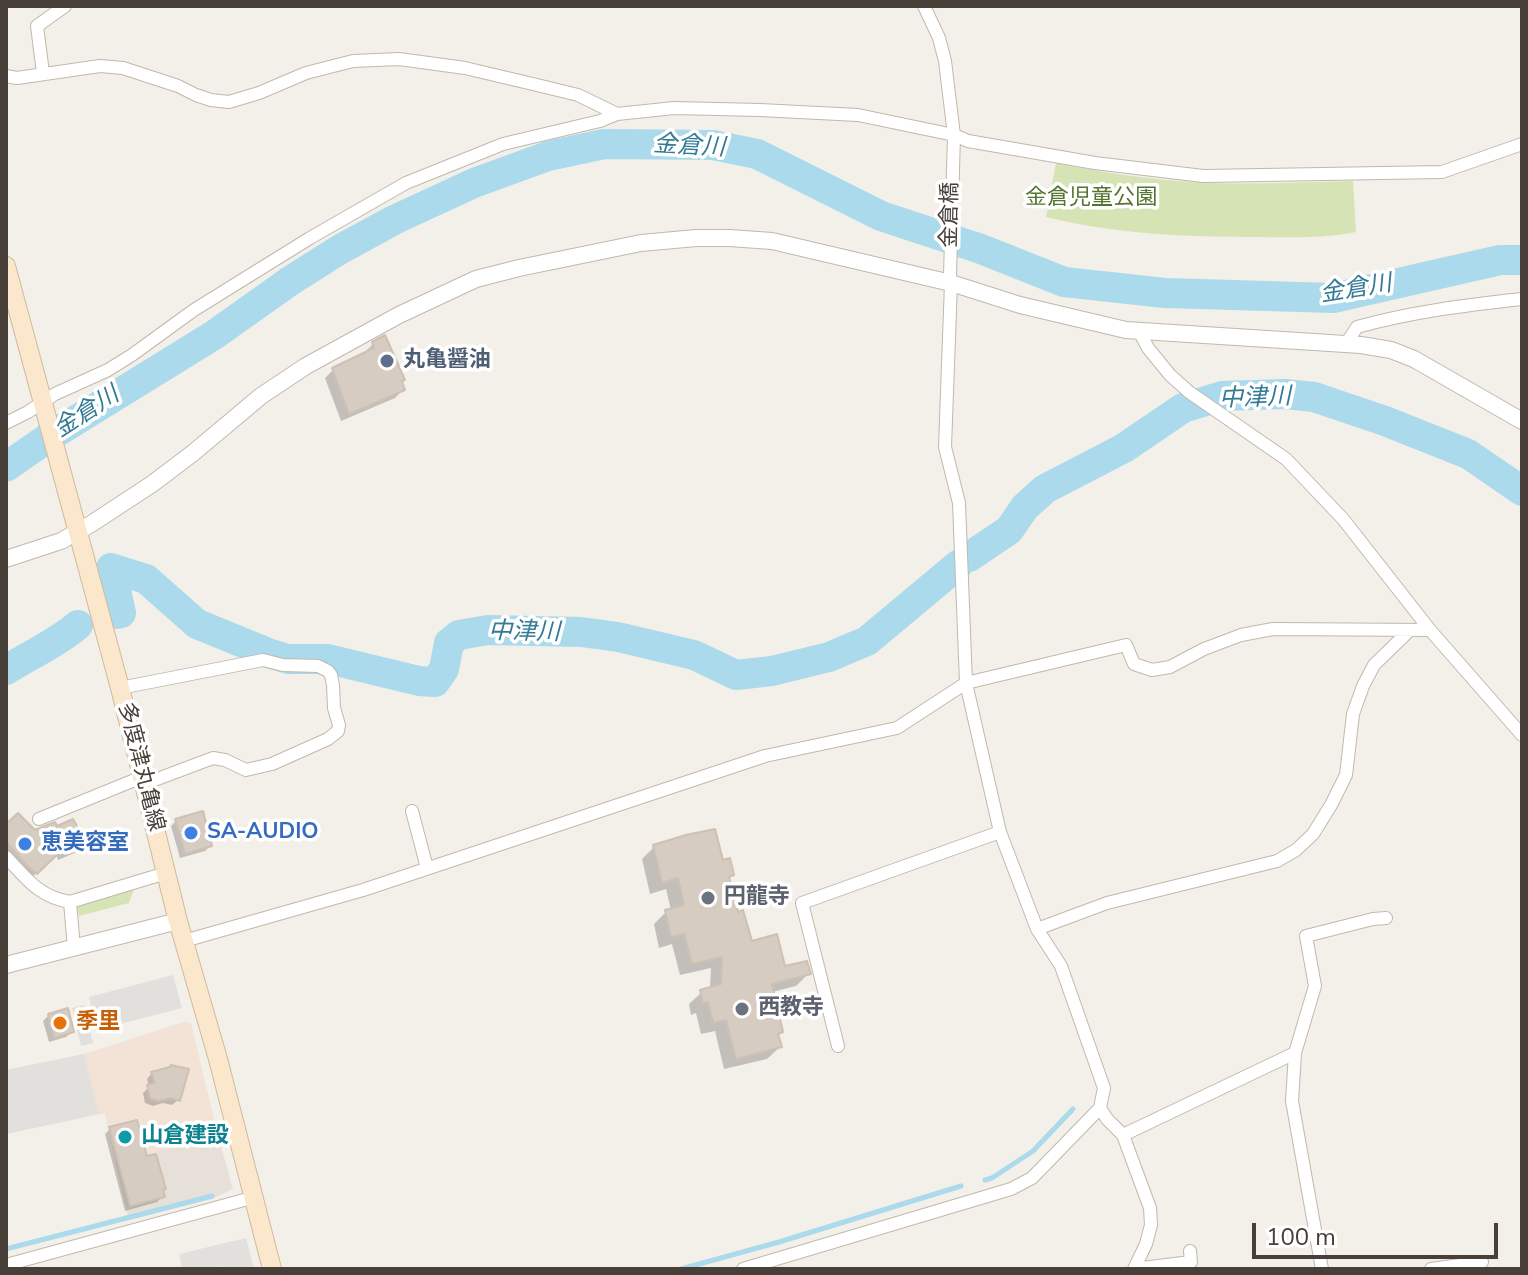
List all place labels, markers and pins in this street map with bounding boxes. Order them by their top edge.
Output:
place label: 丸亀醤油 [403,348,491,374]
marker: 丸亀醤油 [378,352,396,370]
place label: SA-AUDIO [207,820,319,846]
marker: SA-AUDIO [182,824,200,842]
place label: 恵美容室 [41,831,129,857]
marker: 恵美容室 [16,835,34,853]
place label: 円龍寺 [724,885,790,911]
marker: 円龍寺 [699,889,717,907]
place label: 西教寺 [758,996,824,1022]
marker: 西教寺 [733,1000,751,1018]
place label: 季里 [76,1010,120,1036]
marker: 季里 [51,1014,69,1032]
place label: 山倉建設 [141,1124,229,1150]
marker: 山倉建設 [116,1128,134,1146]

